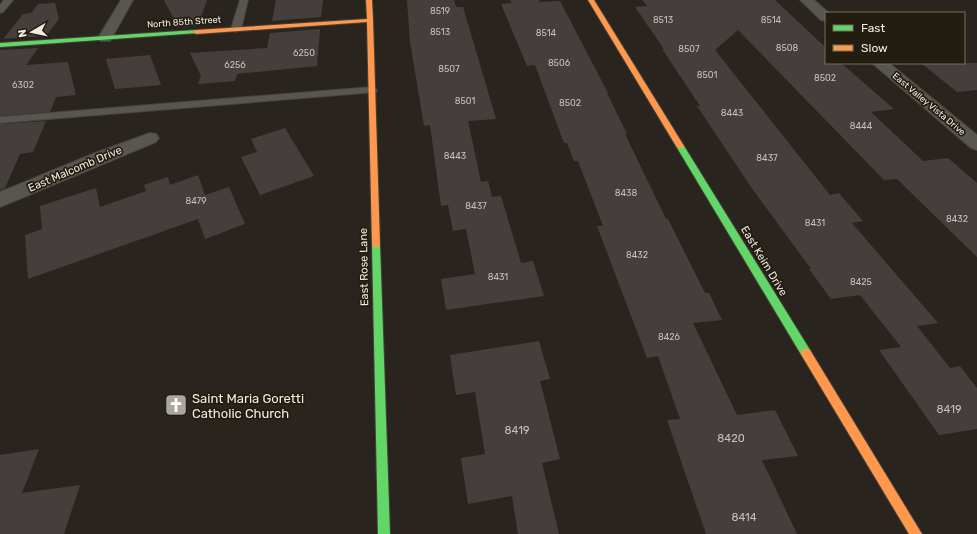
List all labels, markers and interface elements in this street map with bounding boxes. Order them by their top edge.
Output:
house number: 8519 [430,6,450,16]
north arrow [12,12,52,52]
legend [825,12,965,64]
street label: North 85th Street [147,14,222,30]
house number: 8513 [653,15,673,25]
house number: 8514 [761,15,782,25]
text: Fast [861,21,885,35]
house number: 8513 [430,27,450,37]
text: N [16,28,30,38]
house number: 8514 [536,28,557,38]
text: Slow [861,41,888,55]
house number: 8508 [776,43,799,53]
house number: 8507 [678,44,700,54]
house number: 6250 [293,48,315,58]
house number: 8506 [548,58,571,68]
house number: 6256 [224,60,246,70]
house number: 8507 [438,64,460,74]
house number: 8501 [697,70,717,80]
street label: East Valley Vista Drive [891,71,967,137]
house number: 8502 [814,73,836,83]
house number: 6302 [12,80,34,90]
house number: 8501 [455,96,475,106]
house number: 8502 [559,98,581,108]
house number: 8443 [721,108,743,118]
house number: 8444 [850,121,873,131]
street label: East Malcomb Drive [26,143,124,195]
house number: 8443 [444,151,466,161]
house number: 8437 [756,153,778,163]
house number: 8438 [615,188,637,198]
house number: 8479 [185,196,207,206]
house number: 8437 [465,201,487,211]
house number: 8432 [946,214,968,224]
house number: 8431 [805,218,825,228]
street label: East Keim Drive [738,224,790,298]
street label: East Rose Lane [357,228,371,306]
house number: 8432 [626,250,648,260]
house number: 8431 [488,272,508,282]
house number: 8425 [850,277,872,287]
house number: 8426 [658,332,681,342]
place label: Saint Maria Goretti Catholic Church [192,391,304,421]
church icon: Saint Maria Goretti Catholic Church [163,392,189,418]
house number: 8419 [937,403,961,416]
house number: 8419 [505,424,529,437]
house number: 8420 [717,432,745,445]
house number: 8414 [731,511,757,524]

